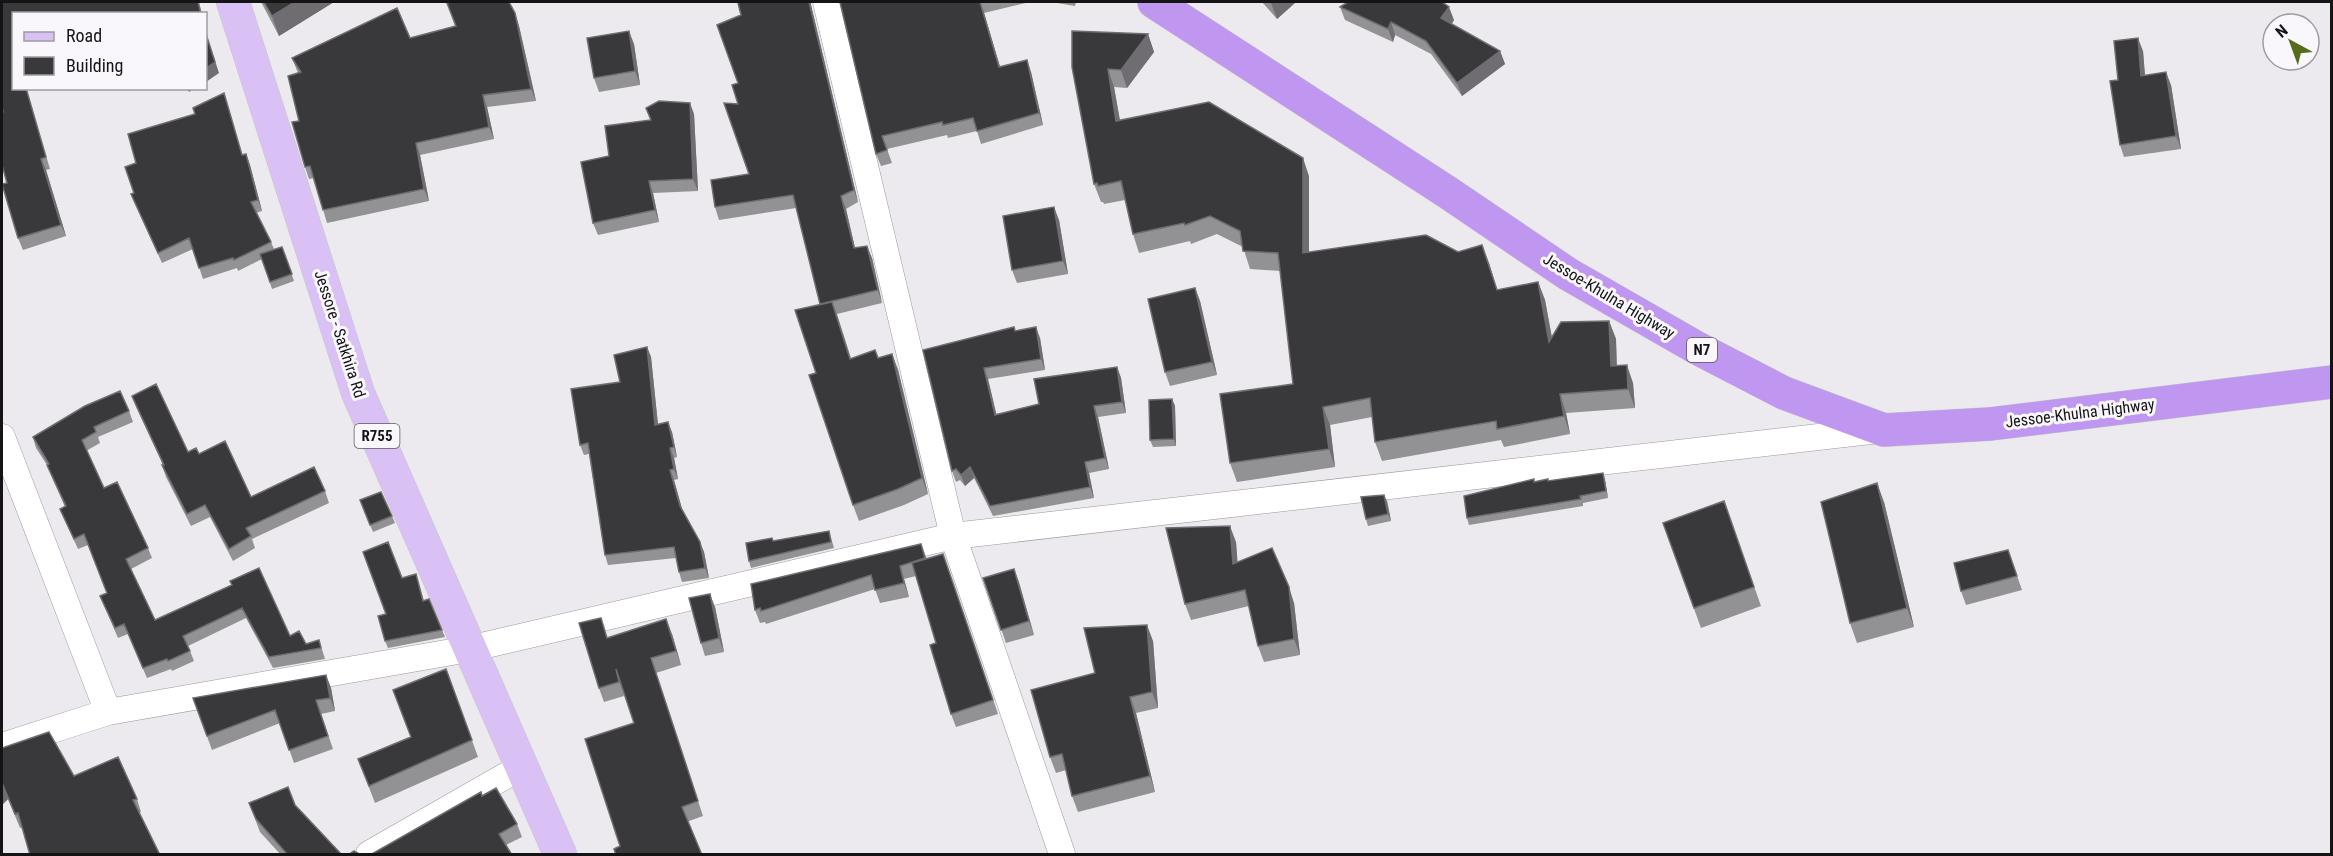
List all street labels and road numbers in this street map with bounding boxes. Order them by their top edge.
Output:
street label: Jessoe-Khulna Highway [1540,249,1679,343]
street label: Jessore - Satkhira Rd [310,268,370,400]
road number: N7 [1687,338,1717,362]
street label: Jessoe-Khulna Highway [2004,394,2156,432]
road number: R755 [354,424,400,448]

